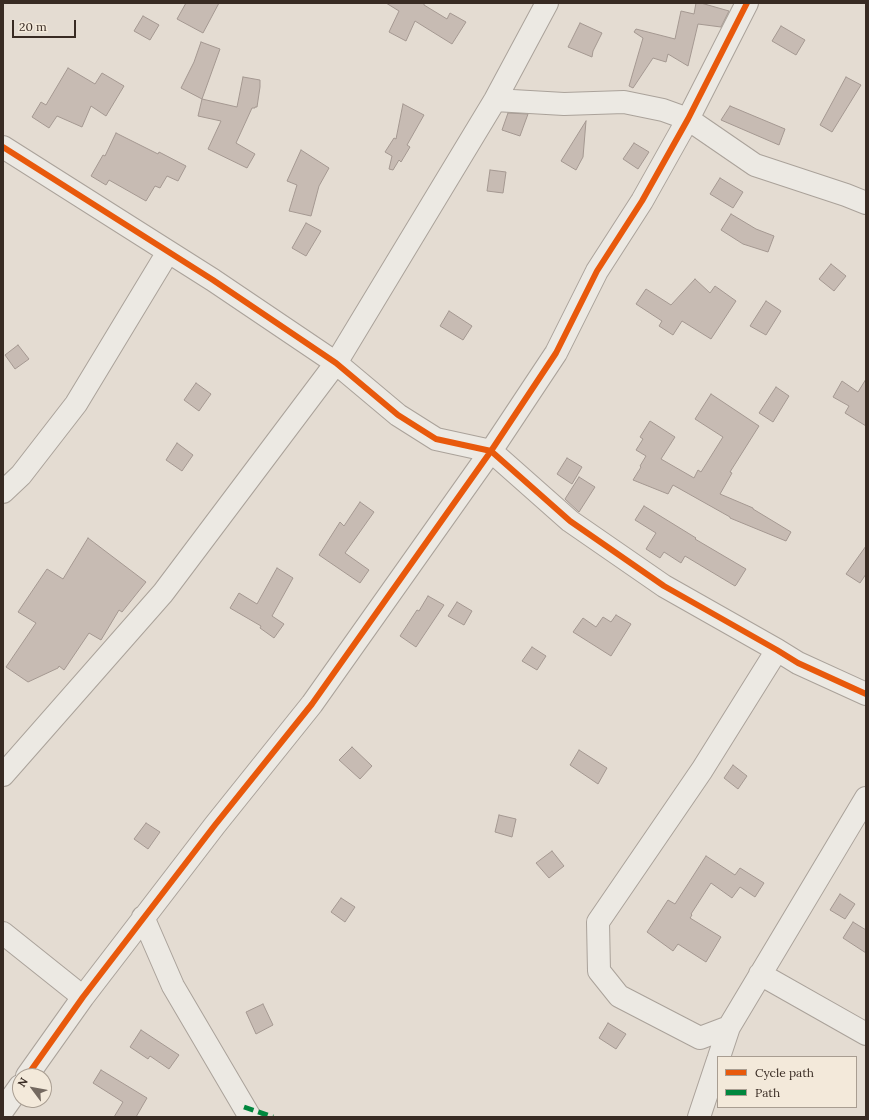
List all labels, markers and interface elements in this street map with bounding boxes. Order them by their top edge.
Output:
scale bar [14,12,78,38]
text: 20 m [19,19,47,34]
legend [717,1056,857,1108]
text: Cycle path [755,1065,814,1080]
north arrow [12,1068,52,1108]
text: N [14,1075,31,1089]
text: Path [755,1085,780,1100]

